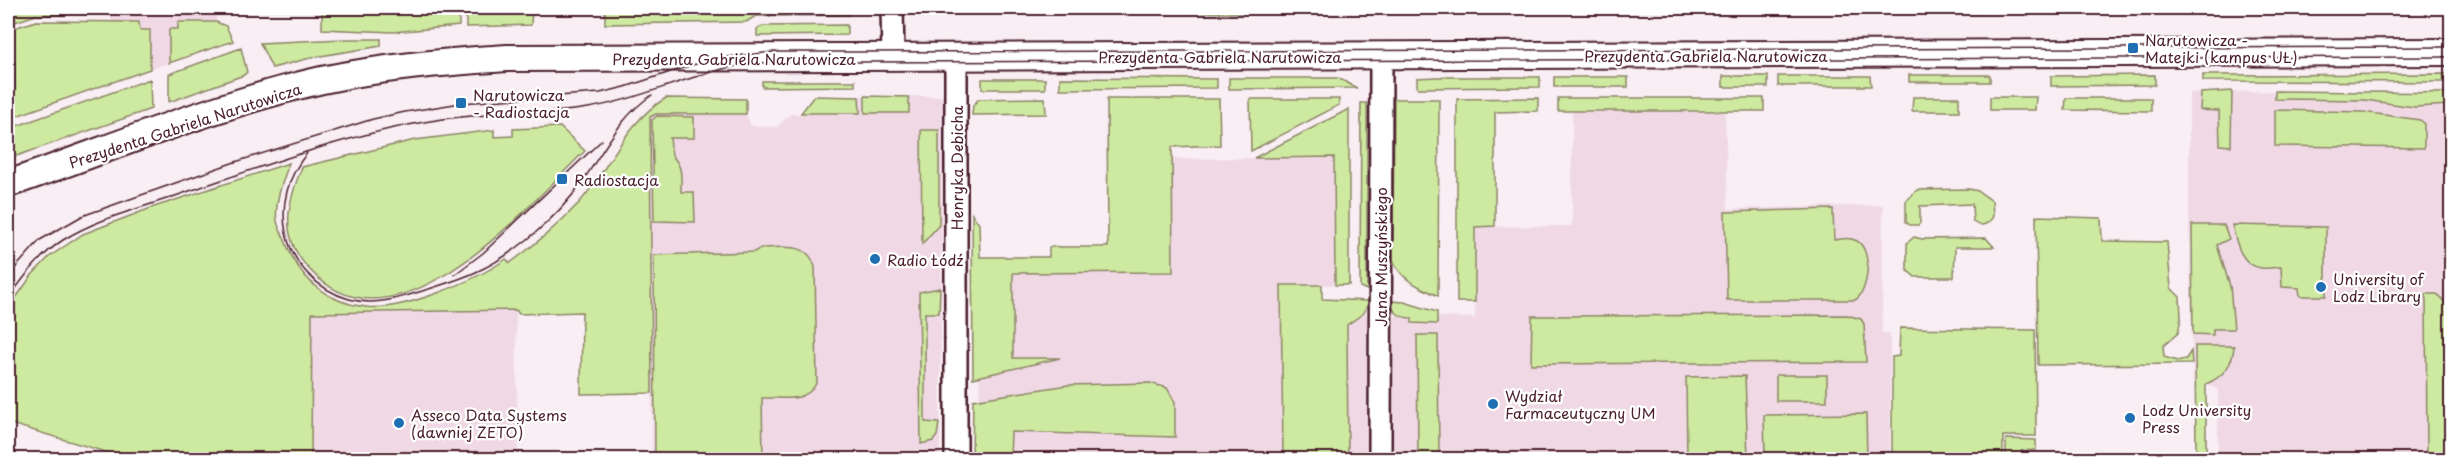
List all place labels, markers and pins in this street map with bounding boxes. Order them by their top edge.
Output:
place label: Narutowicza - Matejki (kampus UŁ) [2145,28,2298,68]
marker: Narutowicza - Matejki (kampus UŁ) [2126,41,2140,55]
place label: Narutowicza - Radiostacja [473,83,570,123]
marker: Narutowicza - Radiostacja [454,96,468,110]
place label: Radiostacja [574,168,659,191]
marker: Radiostacja [555,172,569,186]
place label: Radio Łódź [887,248,964,271]
marker: Radio Łódź [868,252,882,266]
place label: University of Lodz Library [2333,267,2425,307]
marker: University of Lodz Library [2314,280,2328,294]
place label: Wydział Farmaceutyczny UM [1505,384,1656,424]
marker: Wydział Farmaceutyczny UM [1486,397,1500,411]
place label: Lodz University Press [2142,398,2251,438]
place label: Asseco Data Systems (dawniej ZETO) [411,403,567,443]
marker: Lodz University Press [2123,411,2137,425]
marker: Asseco Data Systems (dawniej ZETO) [392,416,406,430]

